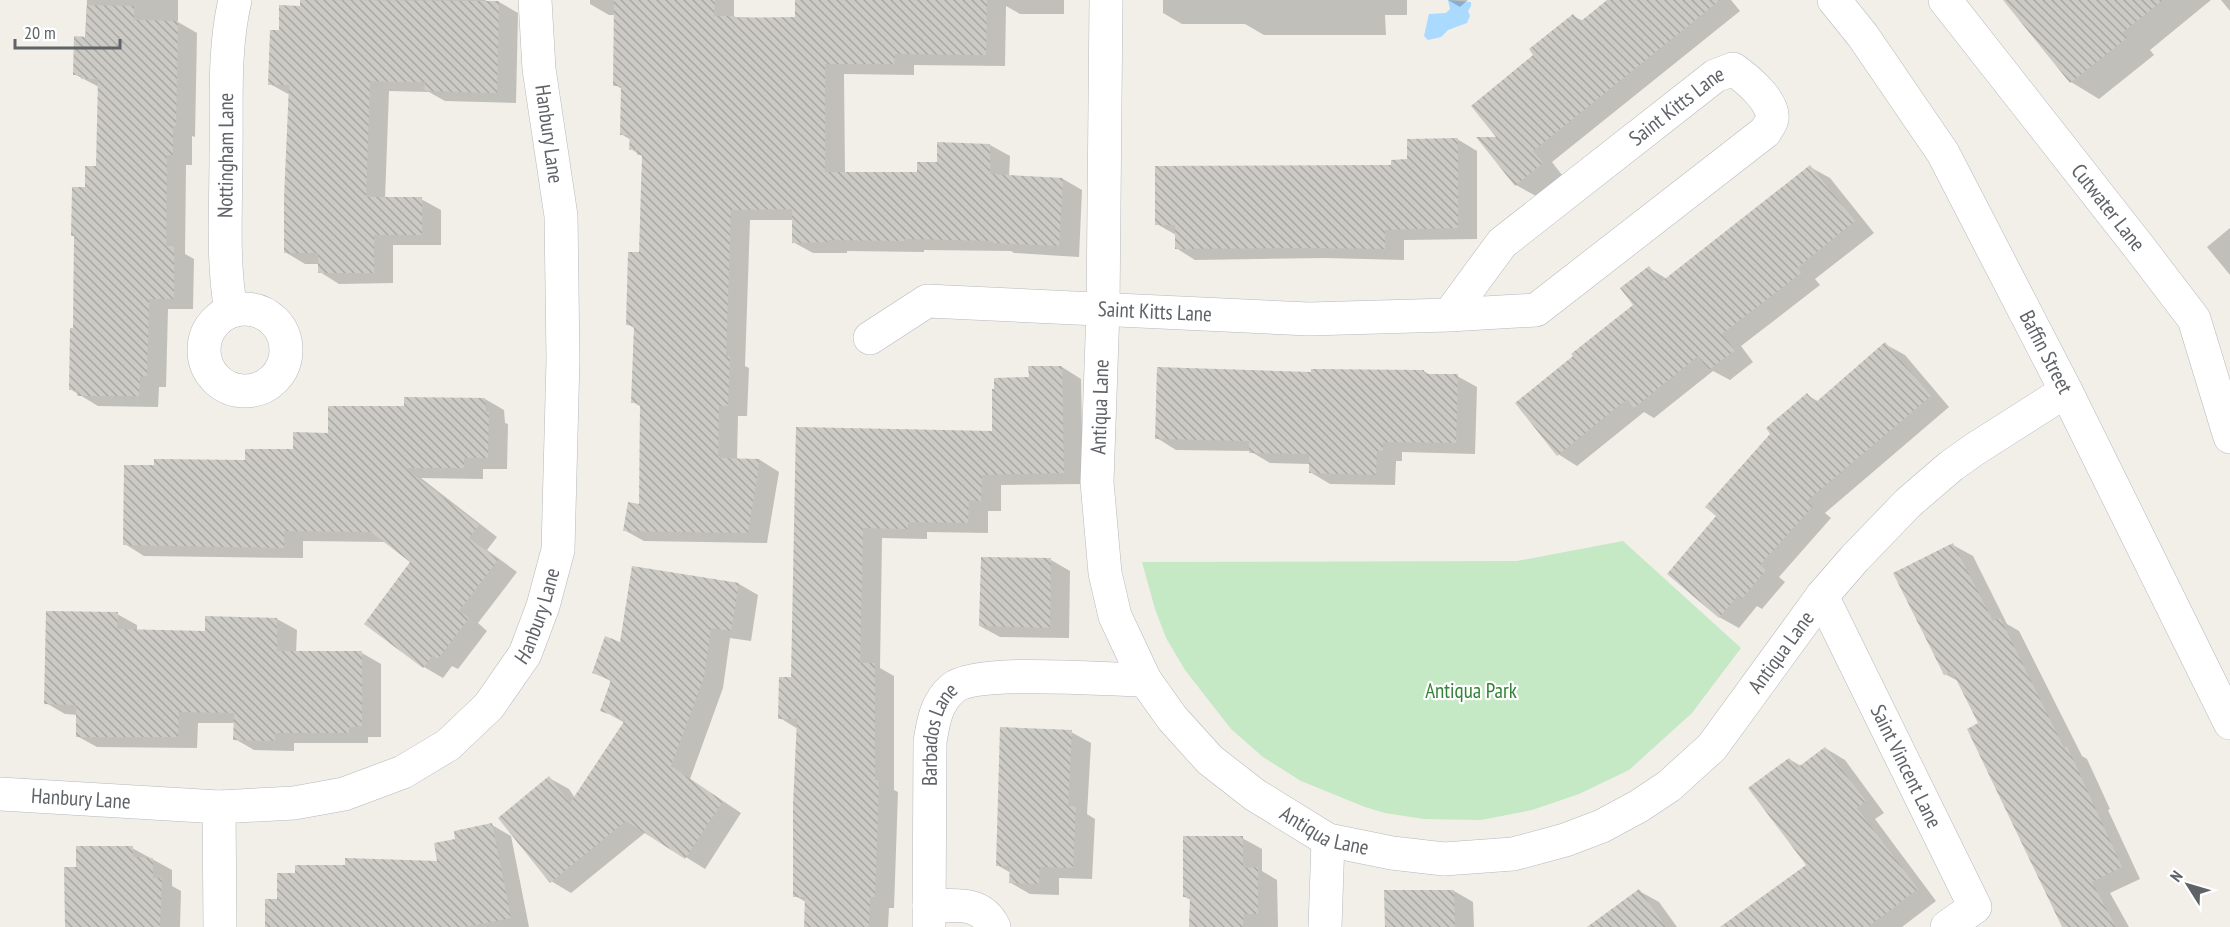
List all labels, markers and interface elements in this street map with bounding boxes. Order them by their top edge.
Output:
scale bar [15,12,120,50]
text: 20 m [24,21,56,44]
street label: Saint Kitts Lane [1623,60,1728,151]
street label: Hanbury Lane [529,83,570,185]
street label: Nottingham Lane [211,93,239,218]
street label: Cutwater Lane [2066,158,2151,257]
street label: Saint Kitts Lane [1097,295,1213,327]
street label: Baffin Street [2014,306,2079,398]
street label: Antiqua Lane [1084,359,1115,455]
street label: Hanbury Lane [508,565,566,669]
street label: Antiqua Lane [1742,605,1820,698]
street label: Barbados Lane [916,676,963,786]
park label: Antiqua Park [1425,677,1517,704]
street label: Saint Vincent Lane [1865,700,1948,833]
street label: Hanbury Lane [30,782,131,815]
street label: Antiqua Lane [1275,800,1371,861]
north arrow [2158,855,2218,915]
text: N [2165,867,2187,885]

